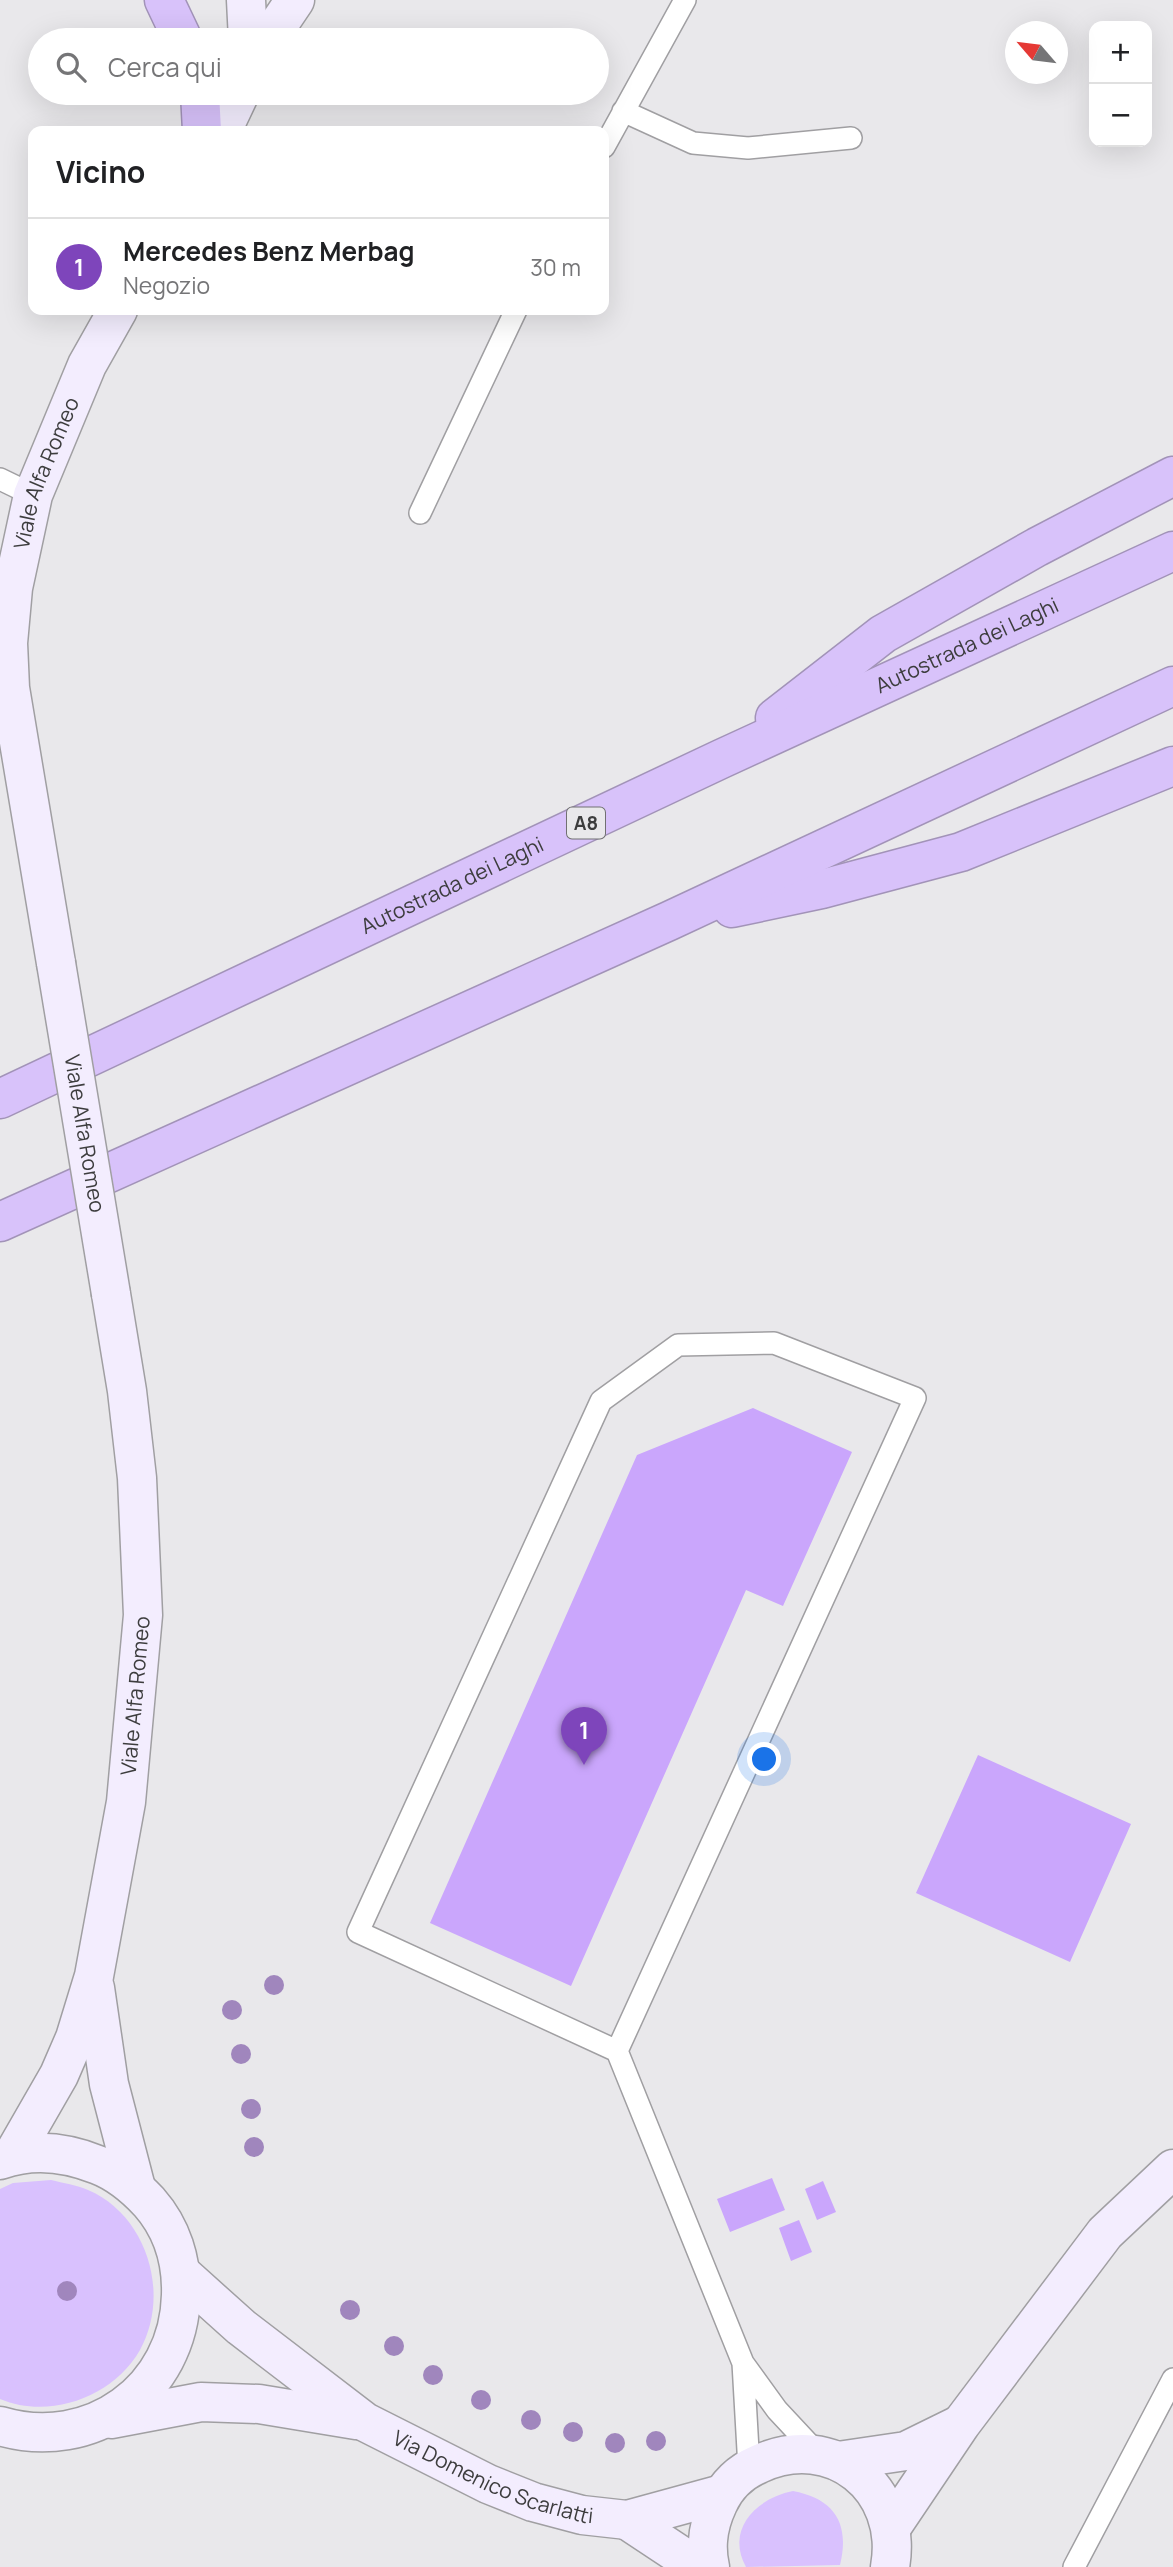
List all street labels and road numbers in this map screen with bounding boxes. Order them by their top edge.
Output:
street label: Viale Alfa Romeo [7,393,85,552]
street label: Autostrada dei Laghi [870,591,1063,699]
road number: A8 [567,808,605,838]
street label: Autostrada dei Laghi [356,830,548,940]
street label: Viale Alfa Romeo [58,1052,112,1215]
street label: Viale Alfa Romeo [113,1615,156,1776]
street label: Via Domenico Scarlatti [388,2423,595,2529]

